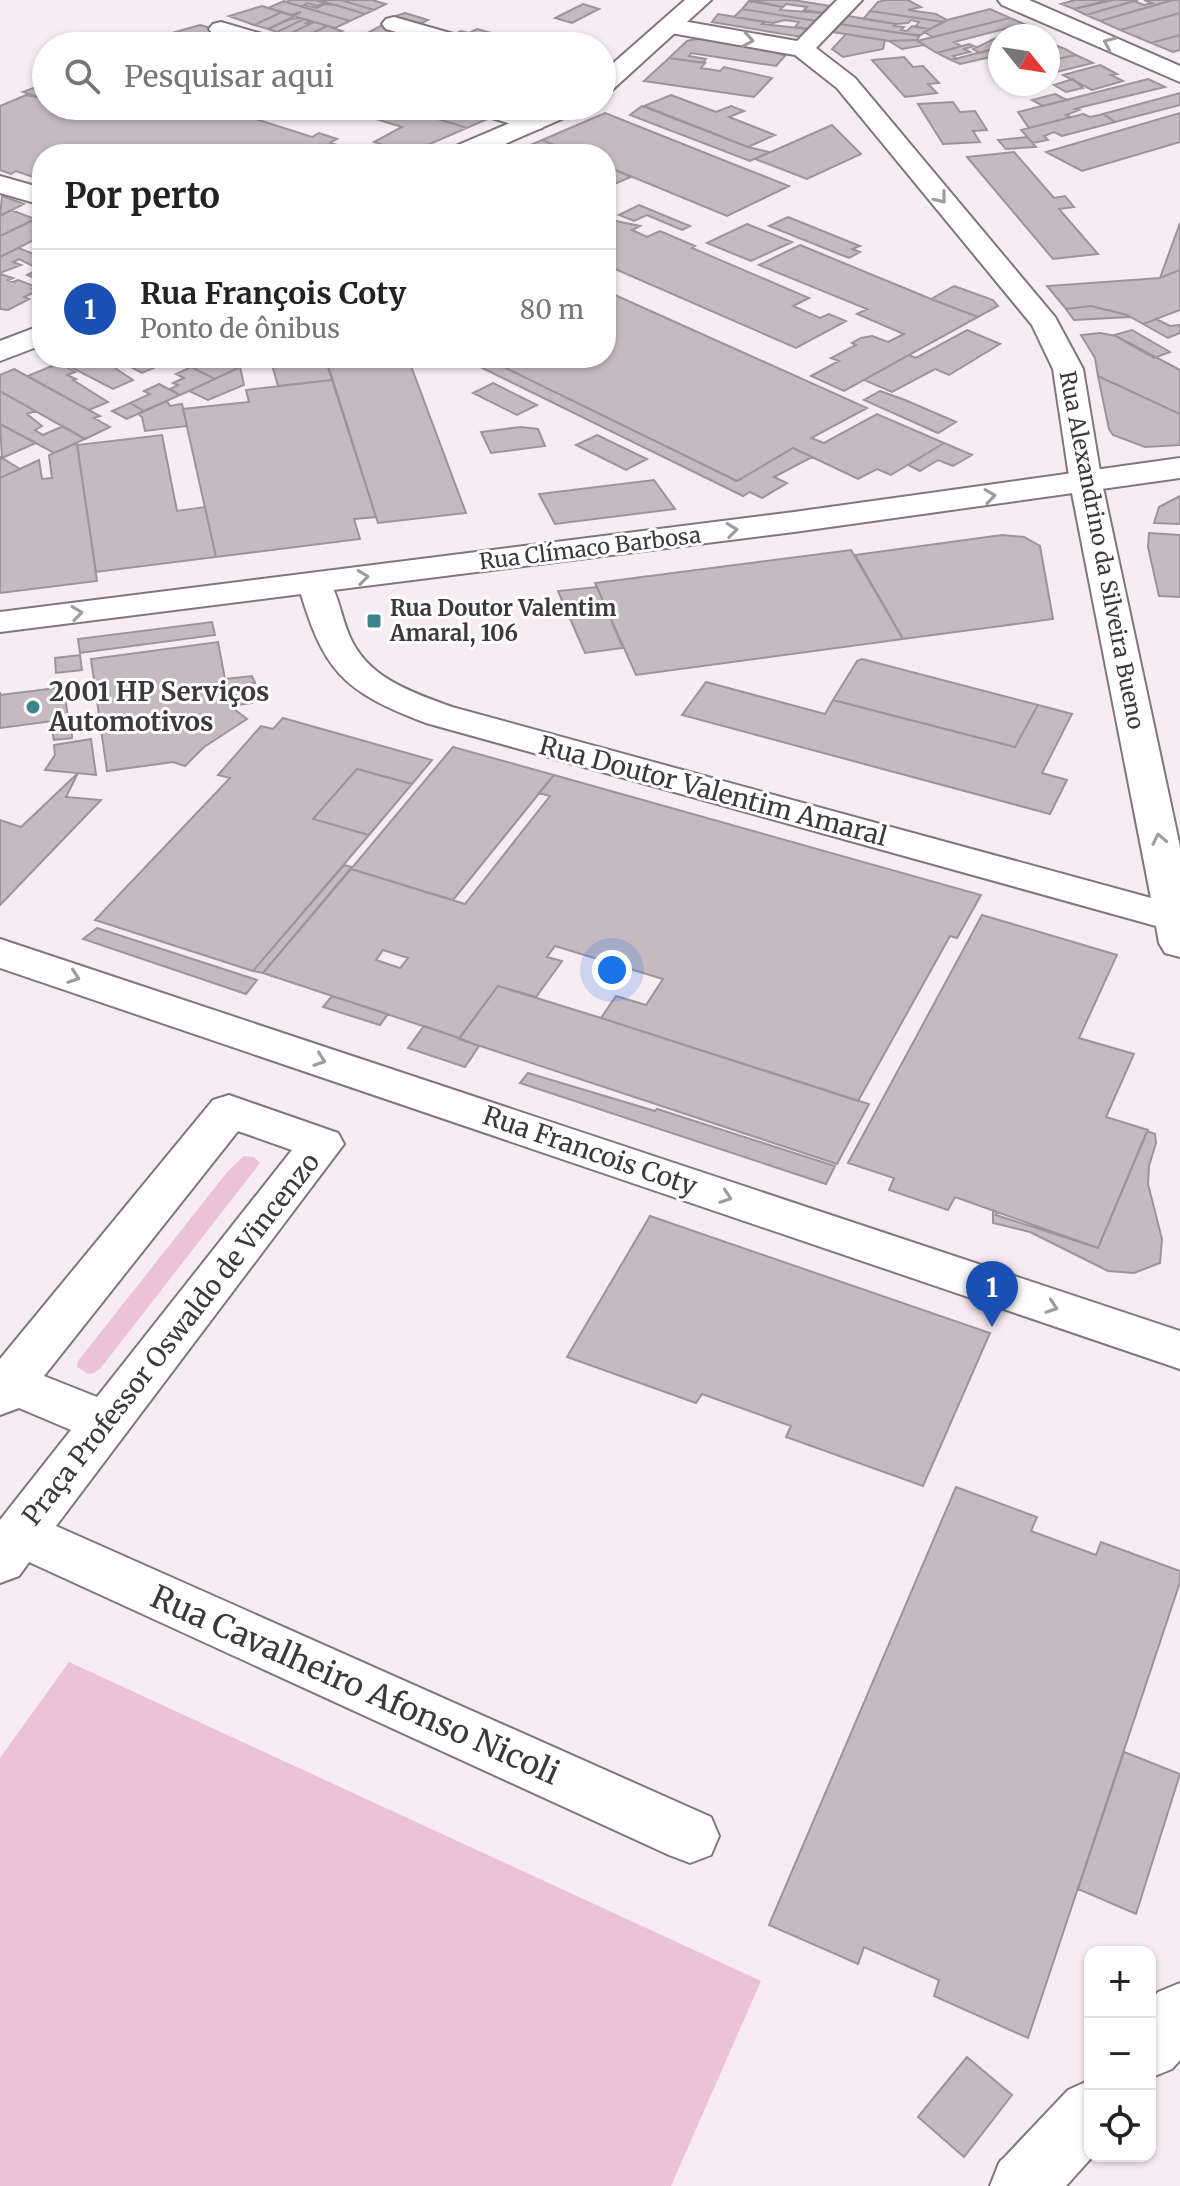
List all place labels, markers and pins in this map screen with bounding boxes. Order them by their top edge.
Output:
place label: Rua Doutor Valentim Amaral, 106 [389,594,617,648]
marker: Rua Doutor Valentim Amaral, 106 [365,612,383,630]
place label: 2001 HP Serviços Automotivos [48,675,270,738]
marker: 2001 HP Serviços Automotivos [24,698,42,716]
pin: 1 [966,1261,1018,1327]

